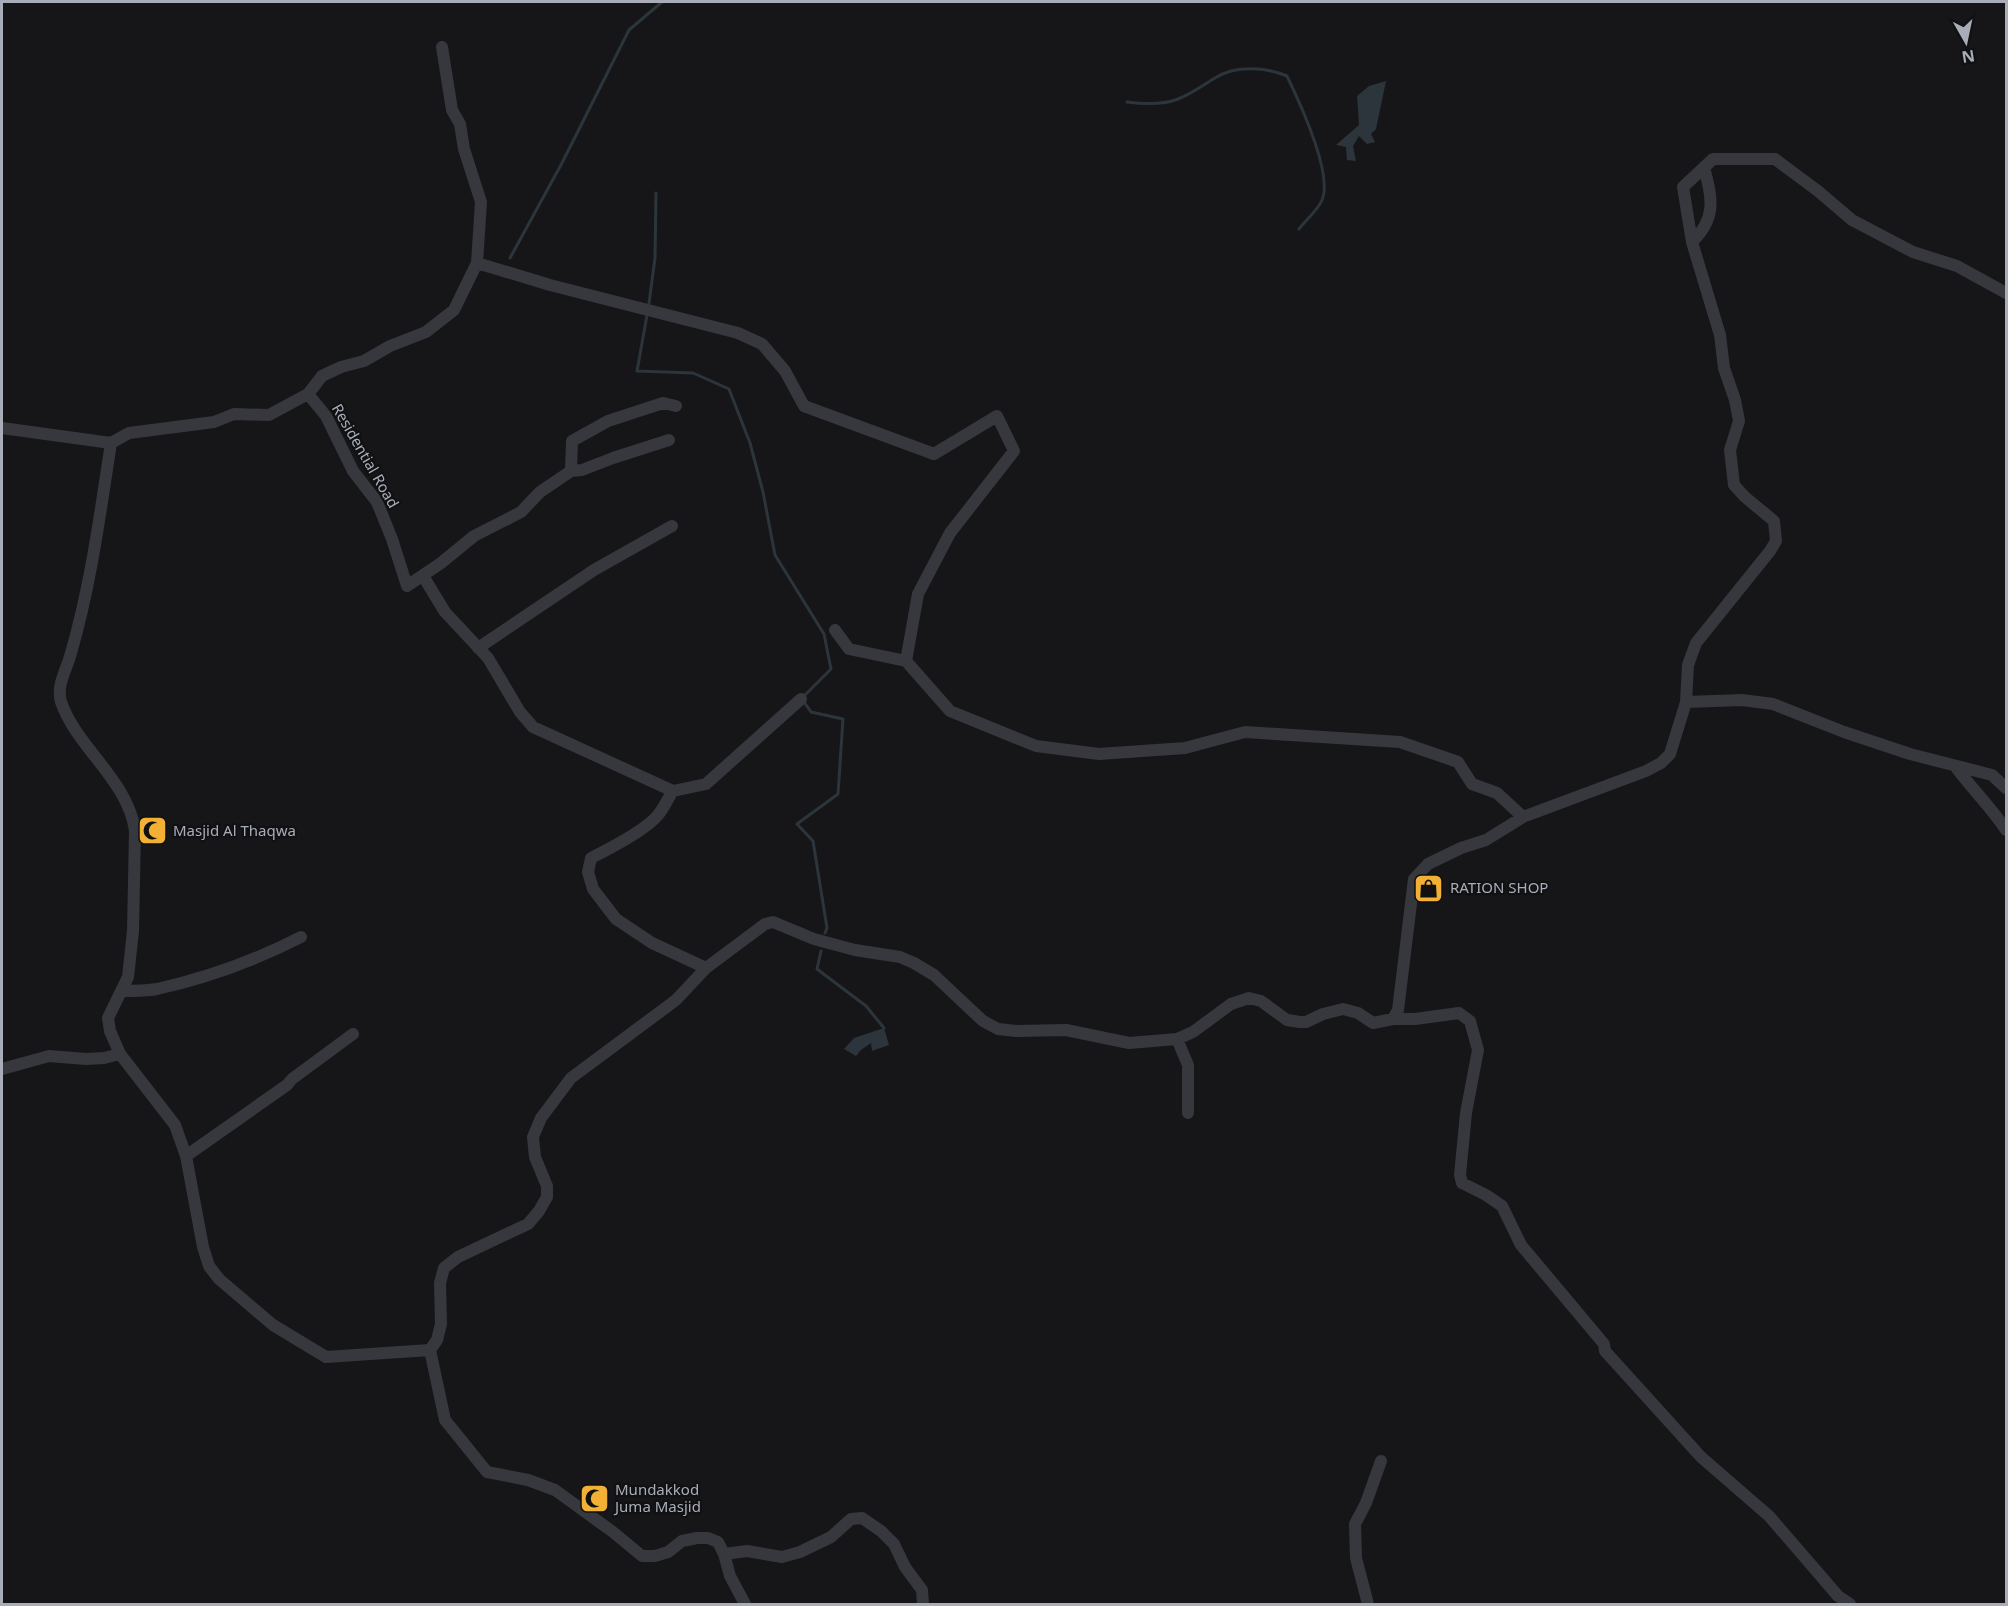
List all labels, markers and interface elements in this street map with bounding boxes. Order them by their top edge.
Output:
north arrow [1936,12,1996,72]
text: N [1960,45,1976,69]
street label: Residential Road [328,400,404,511]
mosque icon: Masjid Al Thaqwa [136,815,168,847]
place label: Masjid Al Thaqwa [173,820,296,840]
shop icon: RATION SHOP [1413,872,1445,904]
place label: RATION SHOP [1450,877,1548,897]
place label: Mundakkod Juma Masjid [613,1479,701,1516]
mosque icon: Mundakkod Juma Masjid [578,1483,610,1515]

